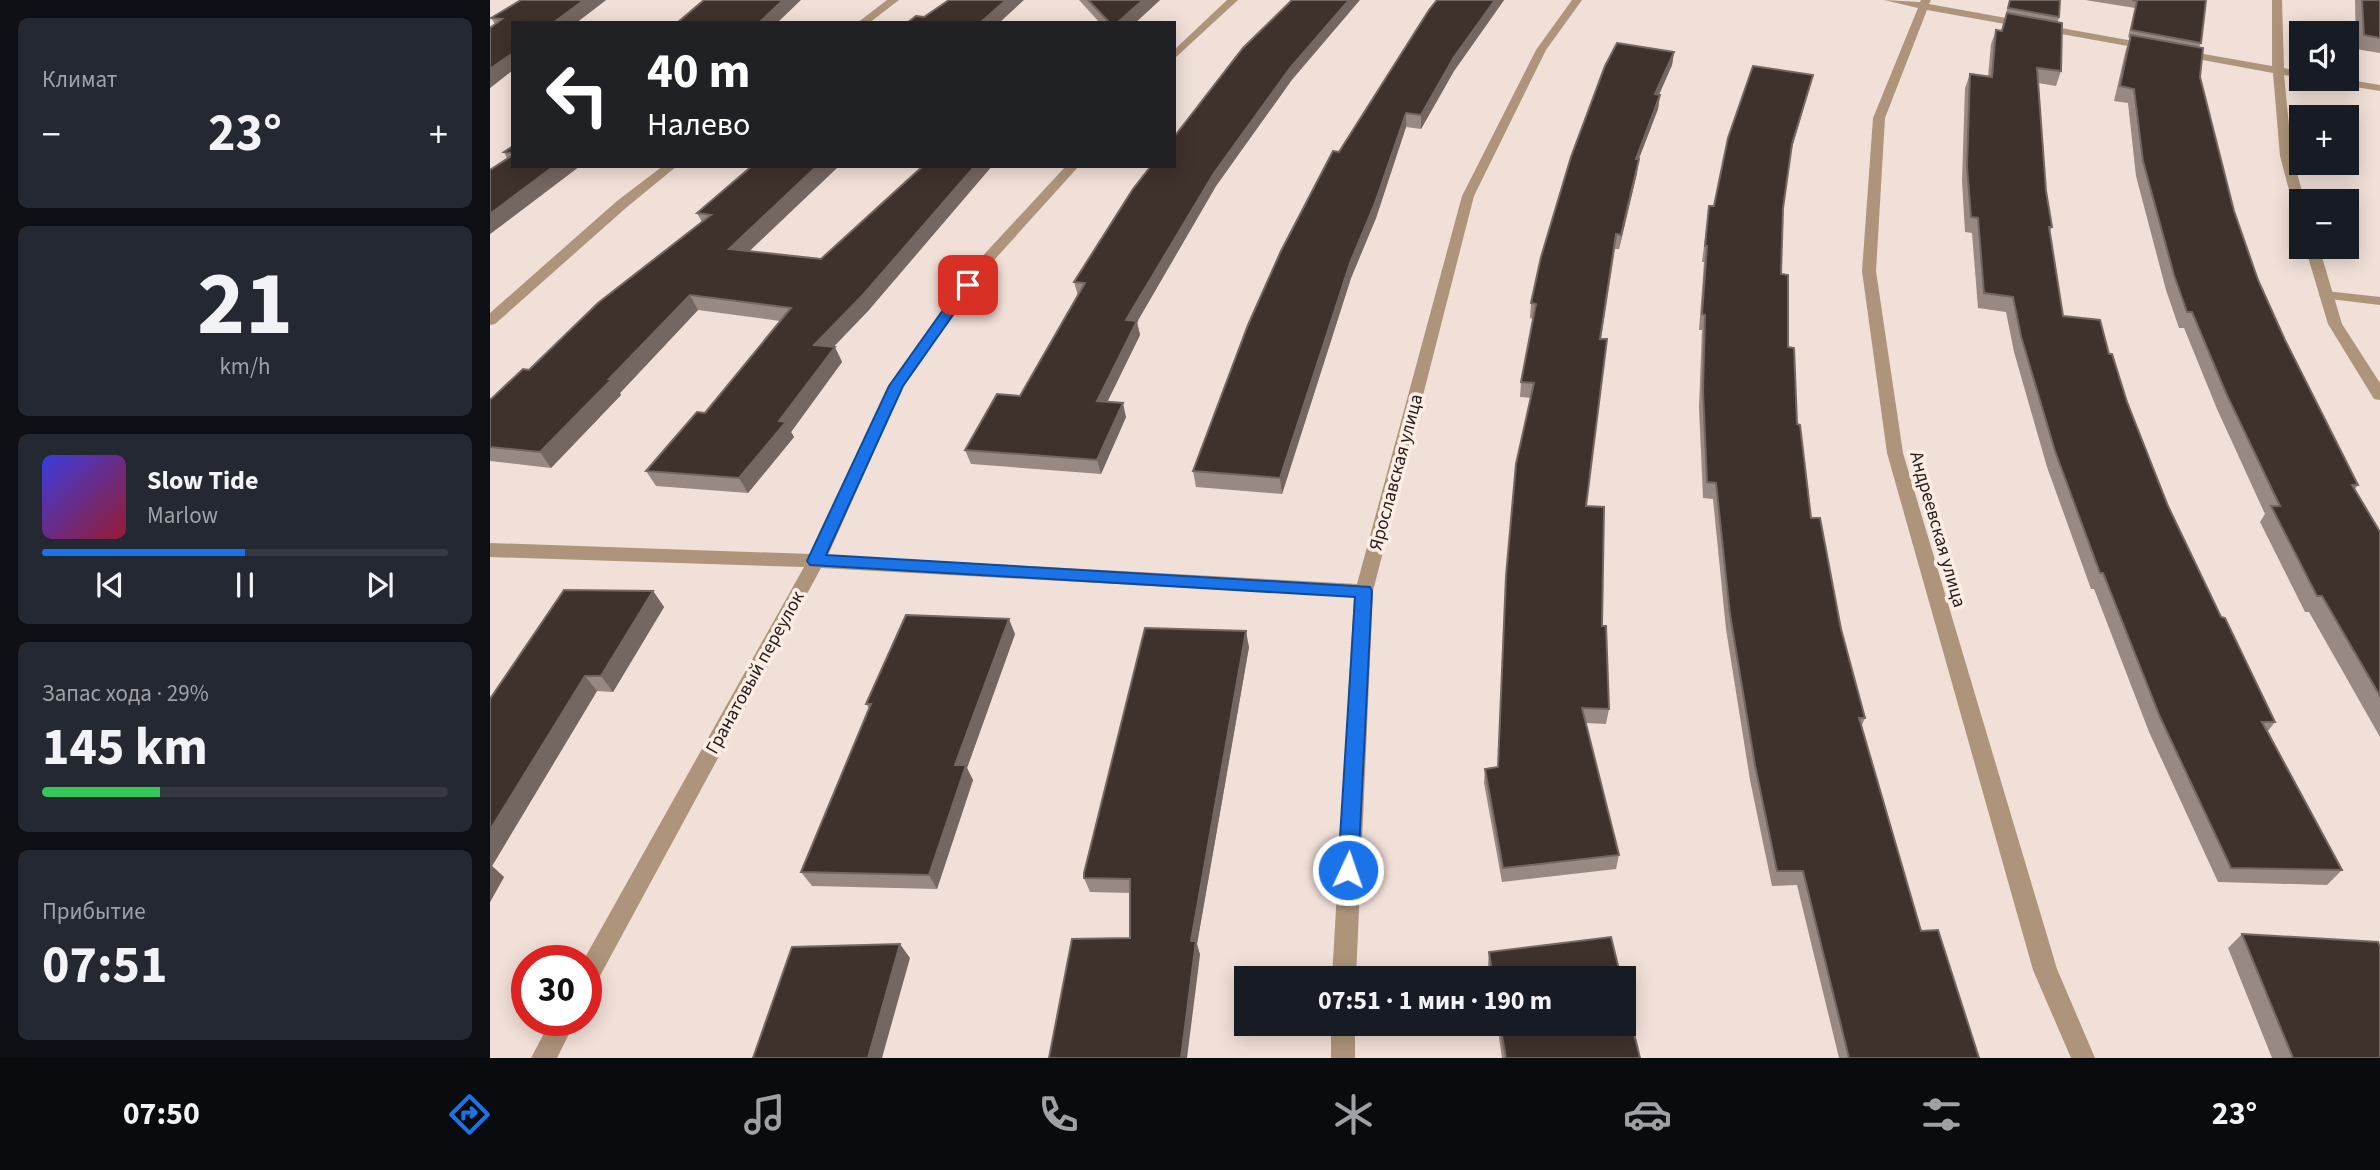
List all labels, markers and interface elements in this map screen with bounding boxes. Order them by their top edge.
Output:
map controls [2289,21,2359,259]
button: sound [2289,21,2359,91]
text: 40 m [647,37,751,107]
icon: left [532,49,623,140]
text: Климат [42,63,117,96]
text: 23° [208,97,282,171]
text: Налево [647,102,750,148]
button: + [2289,105,2359,175]
text: − [42,108,61,162]
text: + [429,108,448,162]
button: − [2289,189,2359,259]
text: 21 [197,240,293,369]
pin [938,255,998,315]
icon: arrive [949,266,987,304]
text: km/h [219,350,271,383]
street label: Ярославская улица [1363,391,1430,554]
street label: Андреевская улица [1902,448,1973,611]
text: Slow Tide [147,462,258,499]
text: Marlow [147,499,218,532]
icon: previous [91,566,129,604]
icon: pause [226,566,264,604]
icon: next [361,566,399,604]
street label: Гранатовый переулок [699,586,812,759]
text: Запас хода · 29% [42,677,209,710]
text: 145 km [42,711,208,785]
position arrow [1311,833,1385,907]
text: Прибытие [42,895,146,928]
text: 07:51 [42,929,167,1003]
speed limit sign: 30 [511,945,602,1036]
text: 07:51 · 1 мин · 190 m [1318,982,1552,1019]
icon: directions [445,1090,494,1139]
icon: music [740,1090,789,1139]
icon: phone [1034,1090,1083,1139]
icon: climate [1329,1090,1378,1139]
icon: car [1623,1090,1672,1139]
icon: filters [1917,1090,1966,1139]
text: 07:50 [123,1091,200,1137]
text: 23° [2212,1091,2257,1137]

